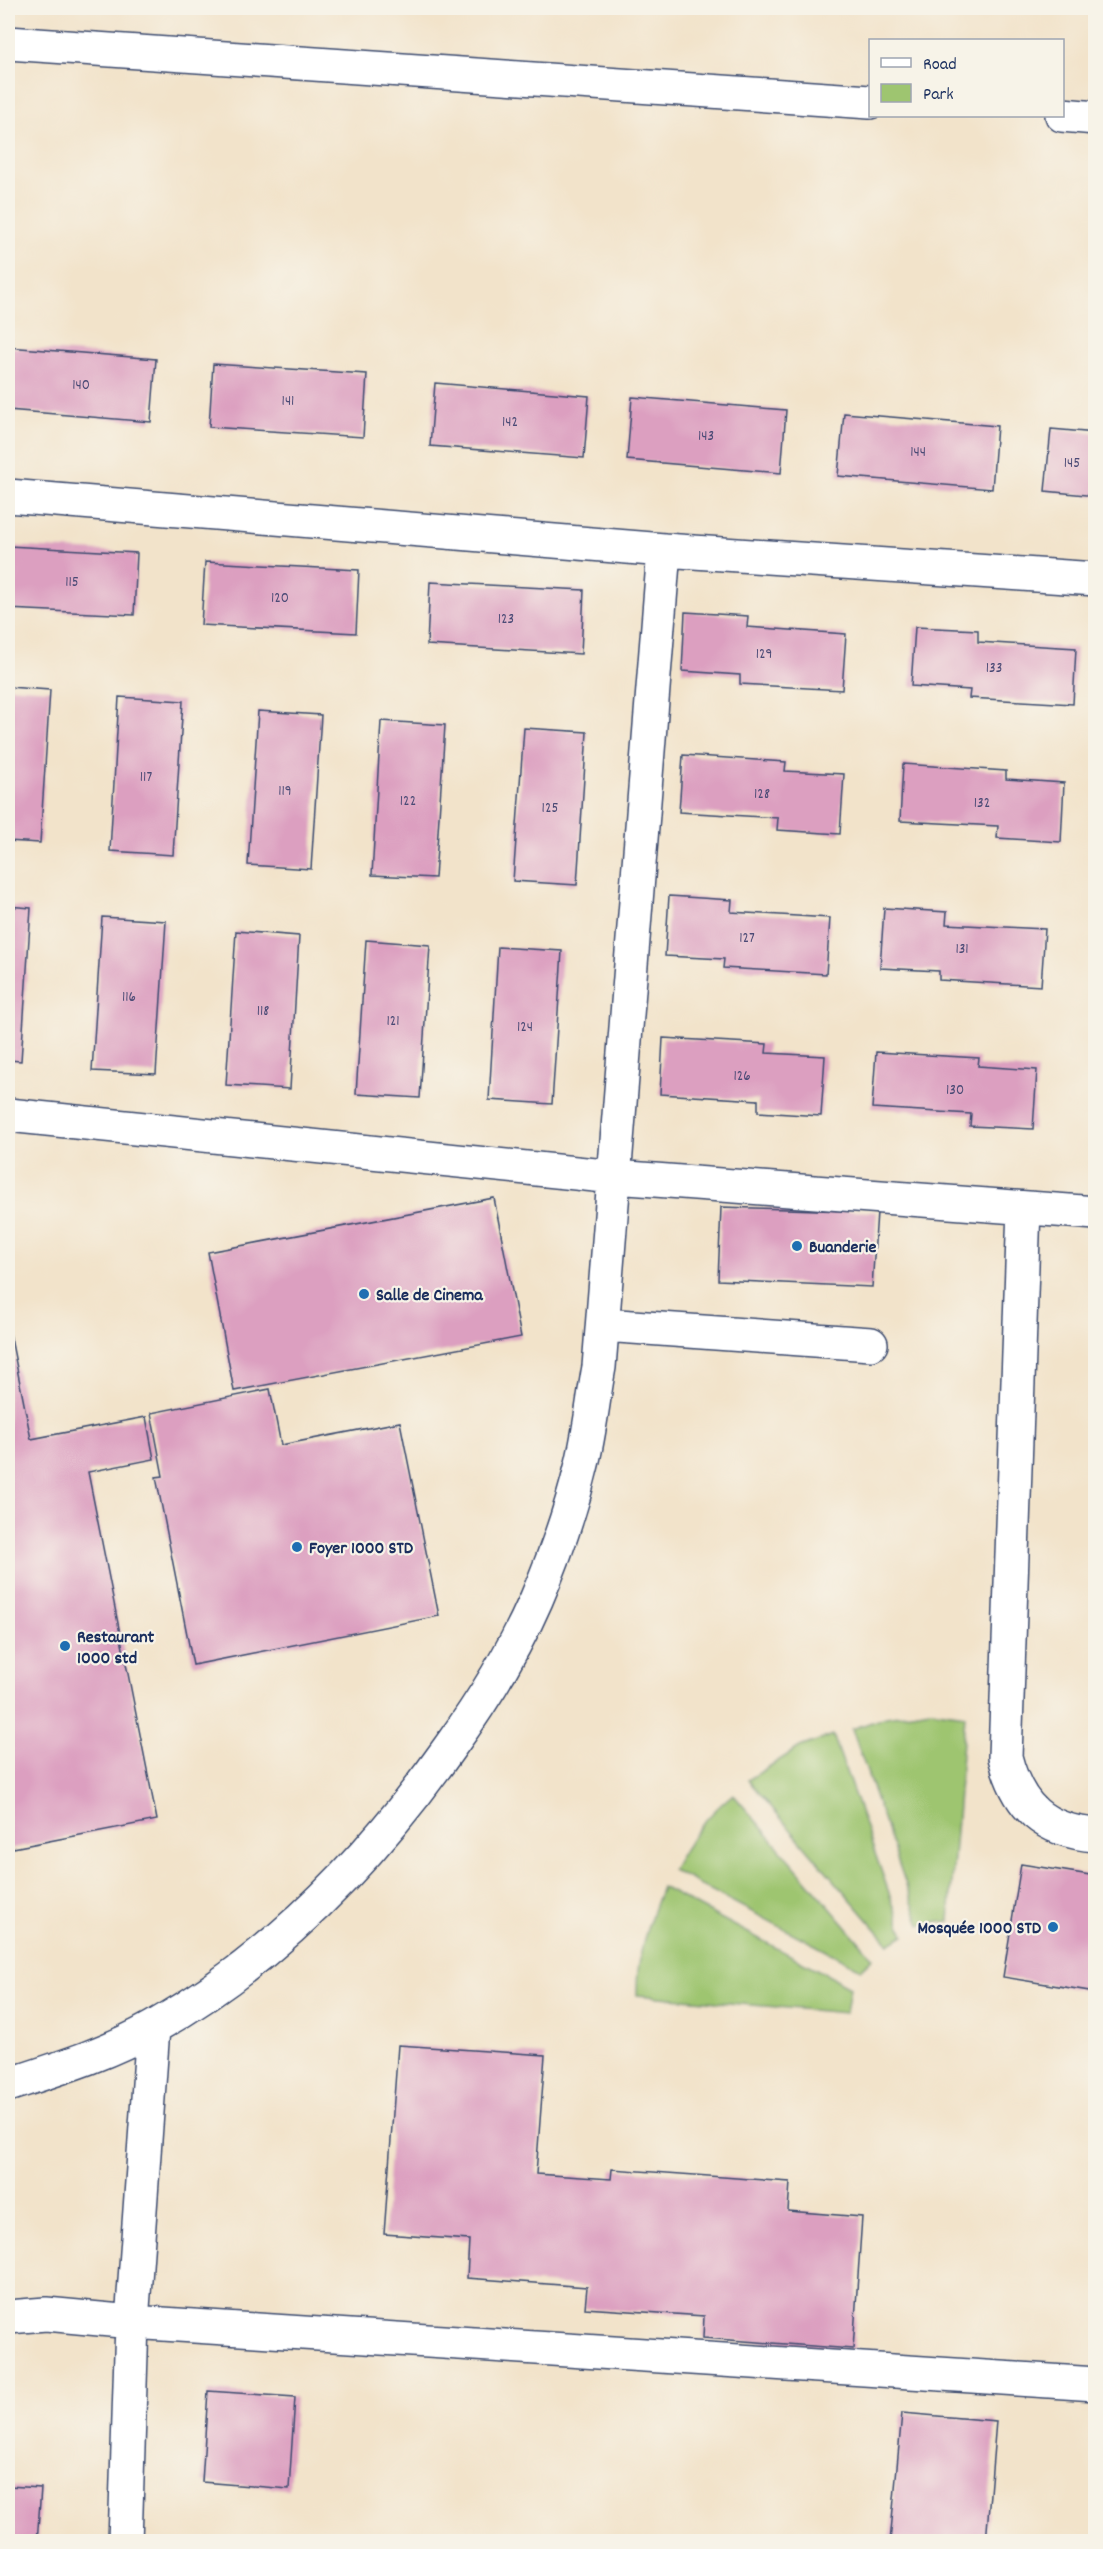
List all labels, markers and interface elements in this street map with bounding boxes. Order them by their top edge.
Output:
legend [869,39,1064,117]
text: Road [923,53,957,78]
text: Park [923,83,954,108]
house number: 140 [72,375,90,397]
house number: 141 [282,391,294,413]
house number: 142 [502,412,518,434]
house number: 143 [698,426,714,448]
house number: 144 [910,442,926,464]
house number: 145 [1064,453,1080,475]
house number: 115 [65,572,79,594]
house number: 120 [271,588,289,610]
house number: 123 [498,609,514,631]
house number: 129 [756,644,772,666]
house number: 133 [986,658,1002,680]
house number: 117 [140,767,152,789]
house number: 119 [278,781,292,803]
house number: 128 [754,784,770,806]
house number: 122 [400,791,416,813]
house number: 132 [974,793,990,815]
house number: 125 [542,798,558,820]
house number: 127 [739,928,755,950]
house number: 131 [955,939,969,961]
house number: 116 [122,987,136,1009]
house number: 118 [257,1001,269,1023]
house number: 121 [386,1011,400,1033]
house number: 124 [517,1017,533,1039]
house number: 126 [733,1066,751,1088]
house number: 130 [946,1080,964,1102]
place label: Buanderie [809,1236,876,1261]
marker: Buanderie [790,1239,804,1253]
place label: Salle de Cinema [376,1284,483,1309]
marker: Salle de Cinema [357,1287,371,1301]
place label: Foyer 1000 STD [309,1537,414,1562]
marker: Foyer 1000 STD [290,1540,304,1554]
place label: Restaurant 1000 std [77,1626,155,1672]
marker: Restaurant 1000 std [58,1639,72,1653]
place label: Mosquée 1000 STD [917,1917,1042,1942]
marker: Mosquée 1000 STD [1046,1920,1060,1934]

